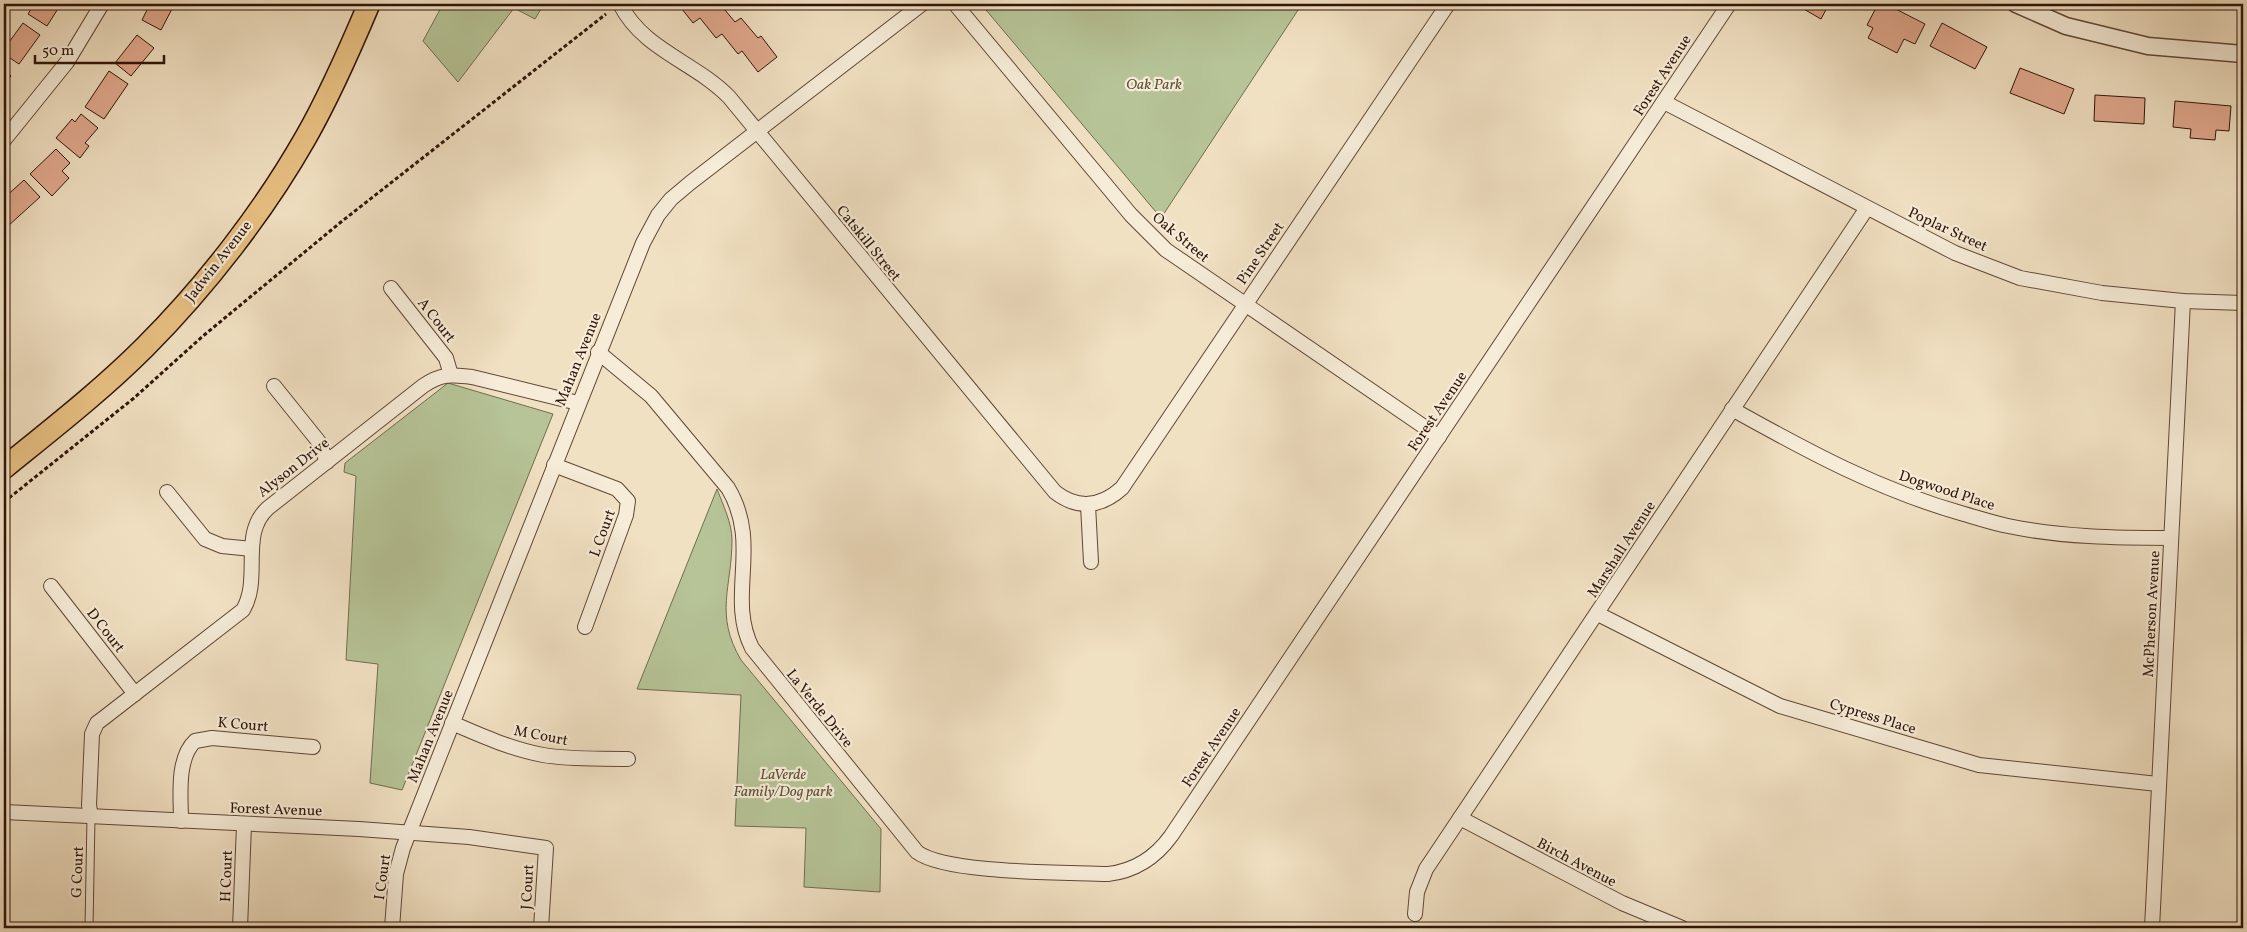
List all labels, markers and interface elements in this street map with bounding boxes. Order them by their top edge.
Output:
street label: Forest Avenue [1629,31,1697,120]
scale bar [35,32,164,64]
text: 50 m [42,41,74,62]
park label: Oak Park [1126,75,1182,96]
street label: Catskill Street [831,201,905,287]
street label: Poplar Street [1904,203,1991,258]
street label: Oak Street [1147,208,1213,268]
street label: Jadwin Avenue [181,217,258,307]
street label: Pine Street [1233,218,1290,289]
street label: A Court [412,294,460,348]
street label: Mahan Avenue [551,310,608,409]
street label: Forest Avenue [1404,368,1473,456]
street label: Alyson Drive [254,433,334,503]
street label: Dogwood Place [1896,466,1997,517]
street label: Marshall Avenue [1583,497,1661,602]
street label: L Court [585,507,622,560]
street label: McPherson Avenue [2139,550,2166,678]
street label: D Court [81,604,129,658]
street label: La Verde Drive [781,665,857,753]
street label: Mahan Avenue [403,687,460,786]
street label: Cypress Place [1827,694,1918,741]
street label: Forest Avenue [1178,704,1247,792]
street label: K Court [217,713,269,738]
street label: M Court [512,721,570,752]
park label: LaVerde Family/Dog park [733,765,833,803]
street label: Forest Avenue [229,798,323,823]
street label: Birch Avenue [1533,834,1620,893]
street label: G Court [67,846,90,898]
street label: H Court [216,850,239,902]
street label: I Court [370,853,397,902]
street label: J Court [517,864,540,910]

